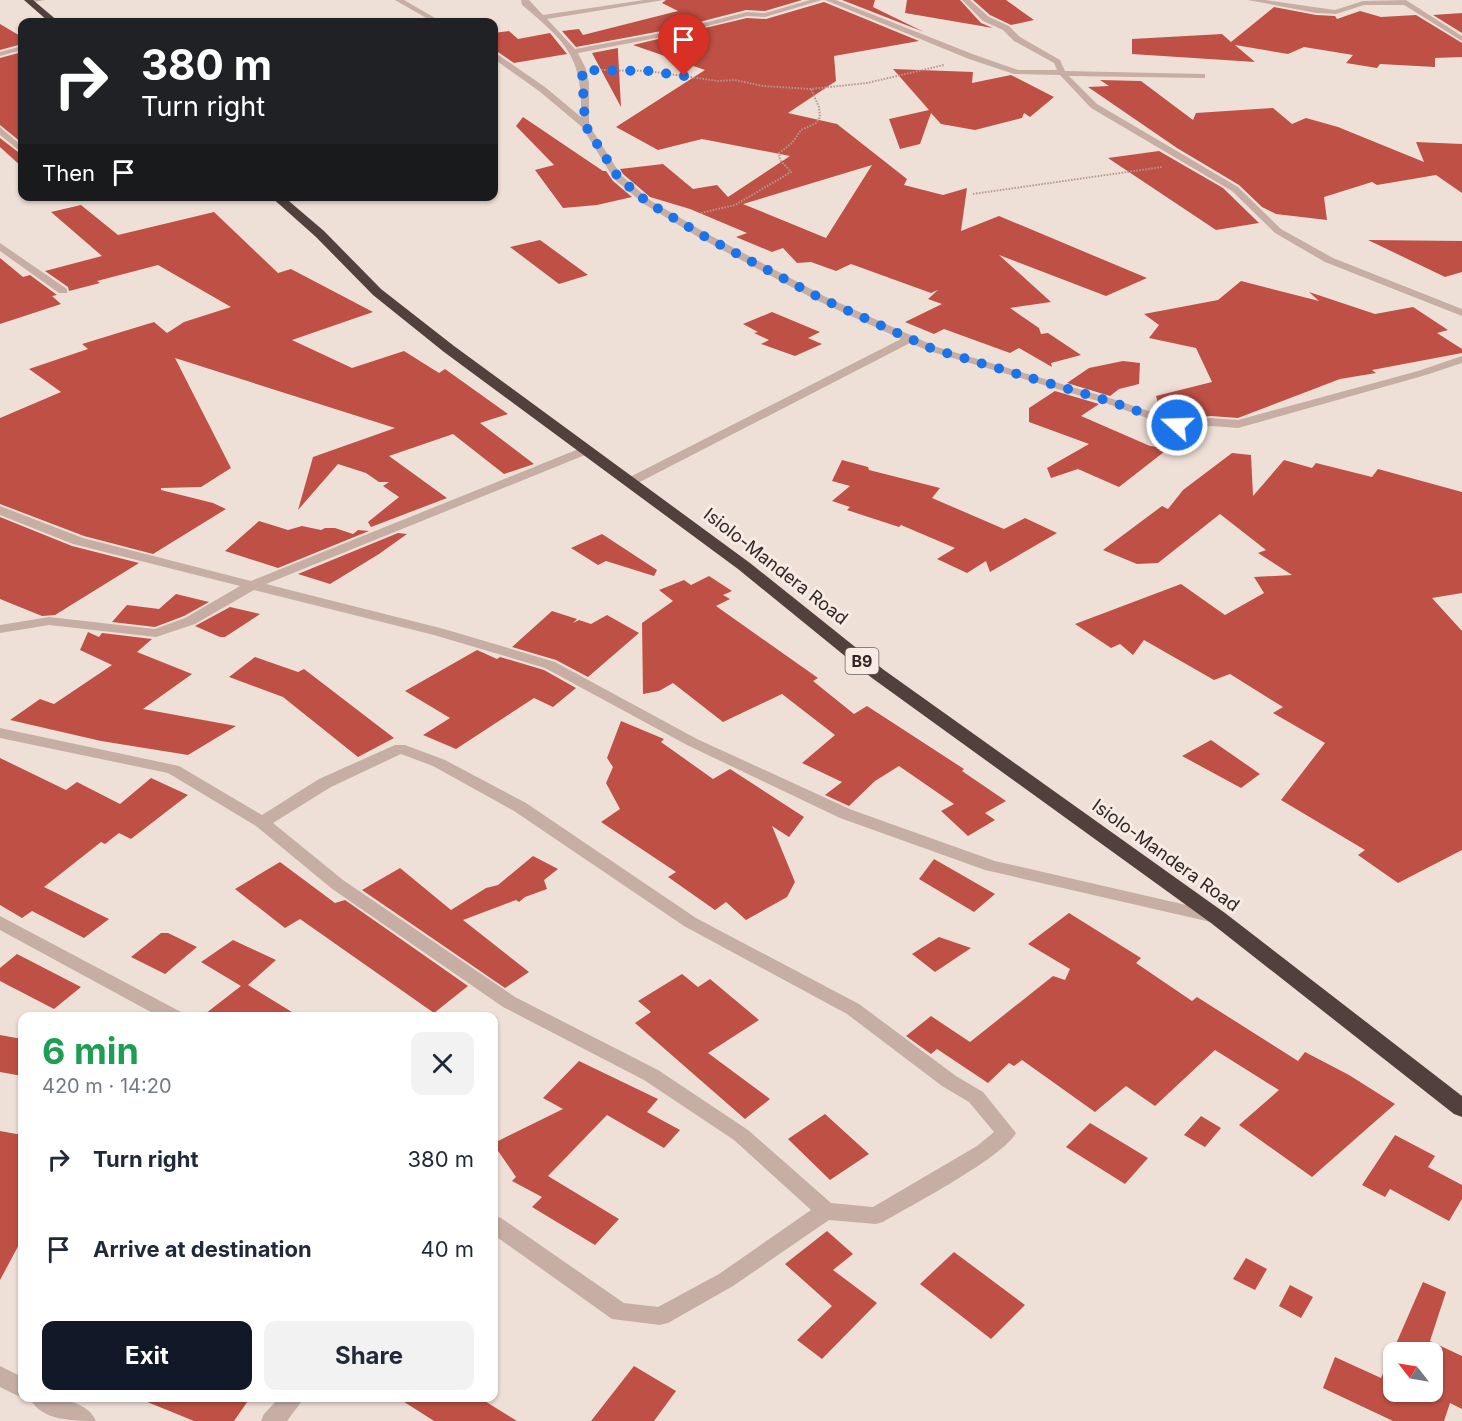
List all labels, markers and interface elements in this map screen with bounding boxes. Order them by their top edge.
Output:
pin [658,14,709,76]
icon: arrive [667,23,700,56]
text: 380 m [141,39,272,90]
icon: right [42,42,120,120]
text: Turn right [141,90,265,123]
icon: arrive [107,156,140,189]
text: Then [42,160,95,186]
position arrow [1145,393,1209,457]
street label: Isiolo-Mandera Road [700,503,852,629]
road number: B9 [846,648,878,674]
street label: Isiolo-Mandera Road [1088,795,1244,915]
text: 6 min [42,1029,139,1073]
button: close [411,1032,474,1095]
text: 420 m · 14:20 [42,1074,172,1098]
icon: right [42,1143,75,1176]
text: Turn right [93,1146,199,1172]
text: 380 m [407,1146,474,1172]
icon: arrive [42,1233,75,1266]
text: Arrive at destination [93,1236,312,1262]
text: 40 m [420,1236,474,1262]
button: Exit [42,1321,252,1390]
button: Share [264,1321,474,1390]
north arrow [1383,1342,1443,1402]
map controls [1383,1342,1443,1402]

